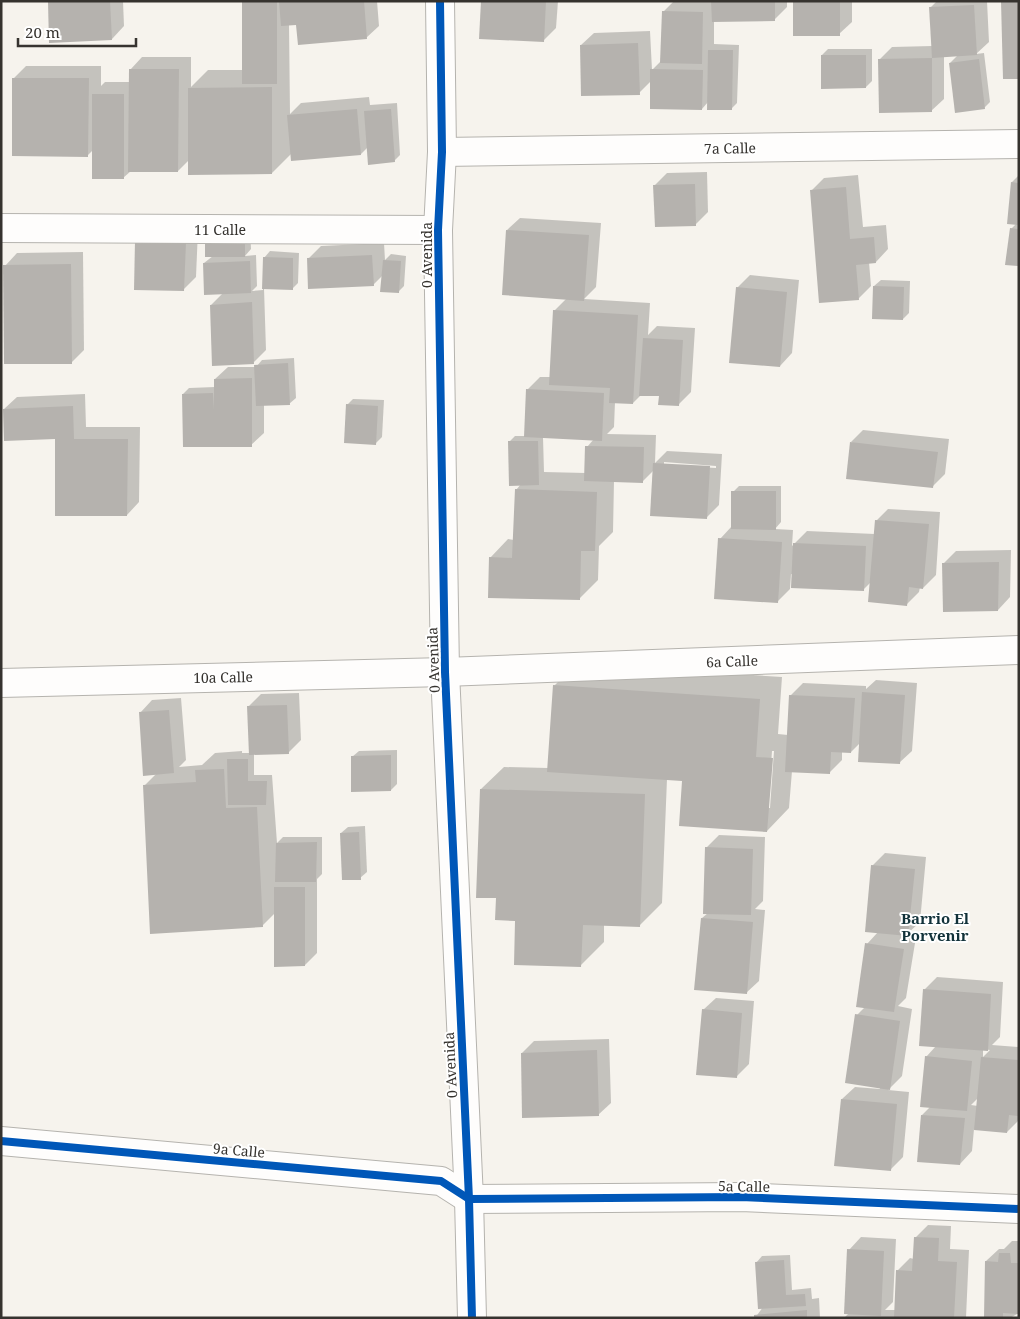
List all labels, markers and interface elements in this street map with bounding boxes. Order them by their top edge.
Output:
scale bar [18,15,135,47]
text: 20 m [25,22,60,42]
street label: 7a Calle [704,138,756,158]
street label: 11 Calle [194,220,246,239]
street label: 0 Avenida [417,222,436,288]
street label: 0 Avenida [422,627,444,693]
street label: 6a Calle [706,651,758,671]
street label: 10a Calle [193,667,253,687]
district label: Barrio El Porvenir [901,908,970,945]
street label: 0 Avenida [439,1031,461,1098]
street label: 9a Calle [212,1138,266,1162]
street label: 5a Calle [718,1176,770,1196]

